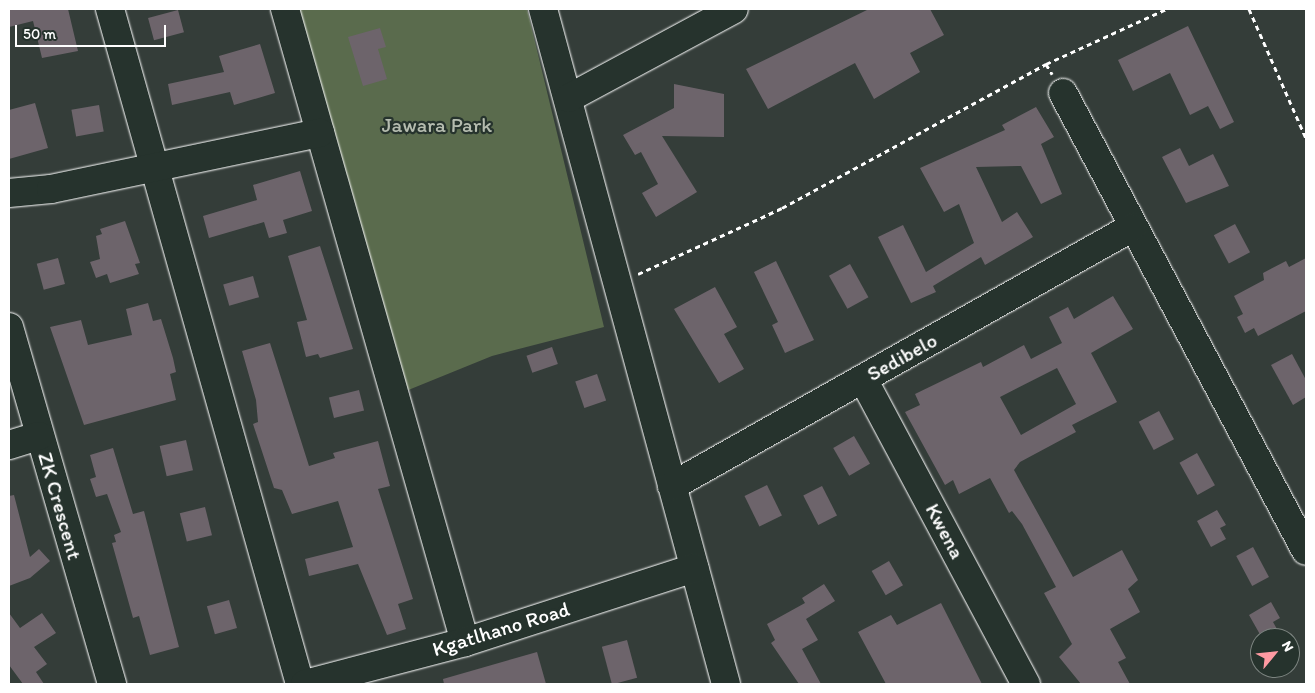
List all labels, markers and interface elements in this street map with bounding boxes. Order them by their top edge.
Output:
scale bar [18,15,169,47]
text: 50 m [23,25,56,43]
park label: Jawara Park [382,112,492,138]
street label: Sedibelo [862,327,942,387]
street label: ZK Crescent [33,449,87,563]
street label: Kwena [920,499,970,563]
street label: Kgatlhano Road [429,596,573,662]
north arrow [1250,628,1300,678]
text: N [1278,638,1298,654]

